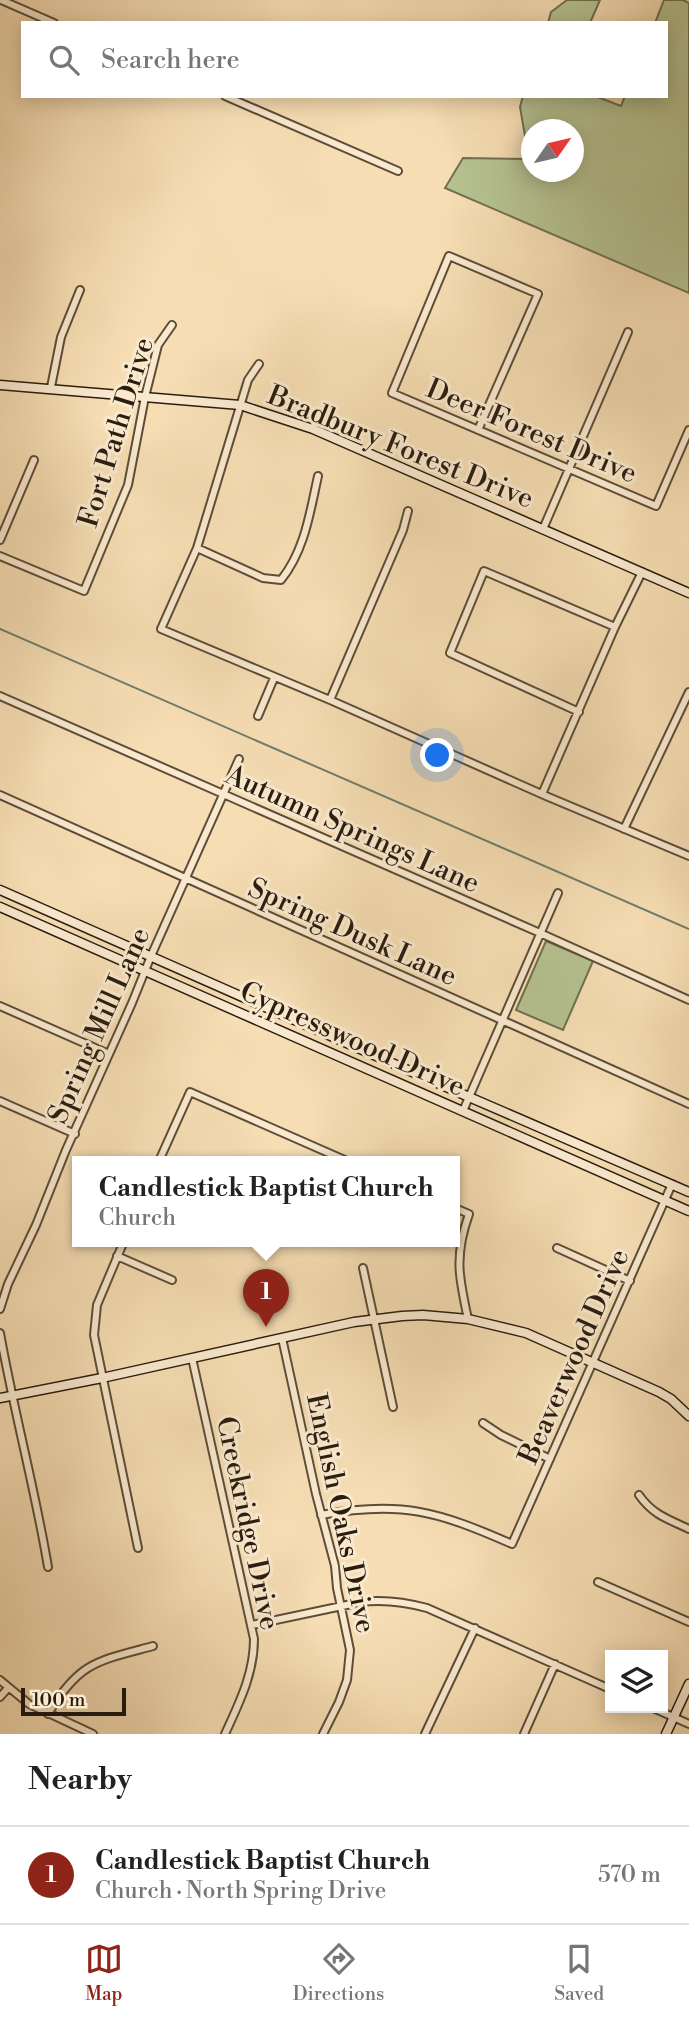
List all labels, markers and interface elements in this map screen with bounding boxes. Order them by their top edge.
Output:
search box [21,21,668,98]
icon: search [45,41,83,79]
text: Search here [101,44,240,76]
north arrow [521,119,584,182]
street label: Fort Path Drive [71,333,162,532]
street label: Deer Forest Drive [421,371,642,492]
street label: Bradbury Forest Drive [261,378,539,517]
your location [420,738,454,772]
street label: Autumn Springs Lane [219,757,485,901]
street label: Spring Dusk Lane [242,871,462,994]
street label: Spring Mill Lane [40,922,158,1129]
street label: Cypresswood Drive [234,974,471,1105]
popup [72,1156,460,1247]
text: Candlestick Baptist Church [98,1172,434,1204]
text: Church [98,1204,176,1232]
street label: Beaverwood Drive [511,1243,638,1471]
pin: 1 [243,1269,289,1327]
street label: English Oaks Drive [298,1390,383,1636]
street label: Creekridge Drive [208,1413,287,1633]
map controls [605,1650,668,1713]
button: layers [605,1650,668,1713]
scale bar [21,1685,126,1717]
text: 100 m [32,1688,85,1712]
text: Nearby [28,1761,132,1799]
text: Candlestick Baptist Church [95,1845,430,1877]
text: 1 [45,1861,57,1889]
text: 570 m [598,1861,661,1889]
text: Church · North Spring Drive [95,1877,386,1905]
tab: Map [85,1940,123,2006]
tab: Directions [293,1940,384,2006]
tab: Saved [554,1940,604,2006]

